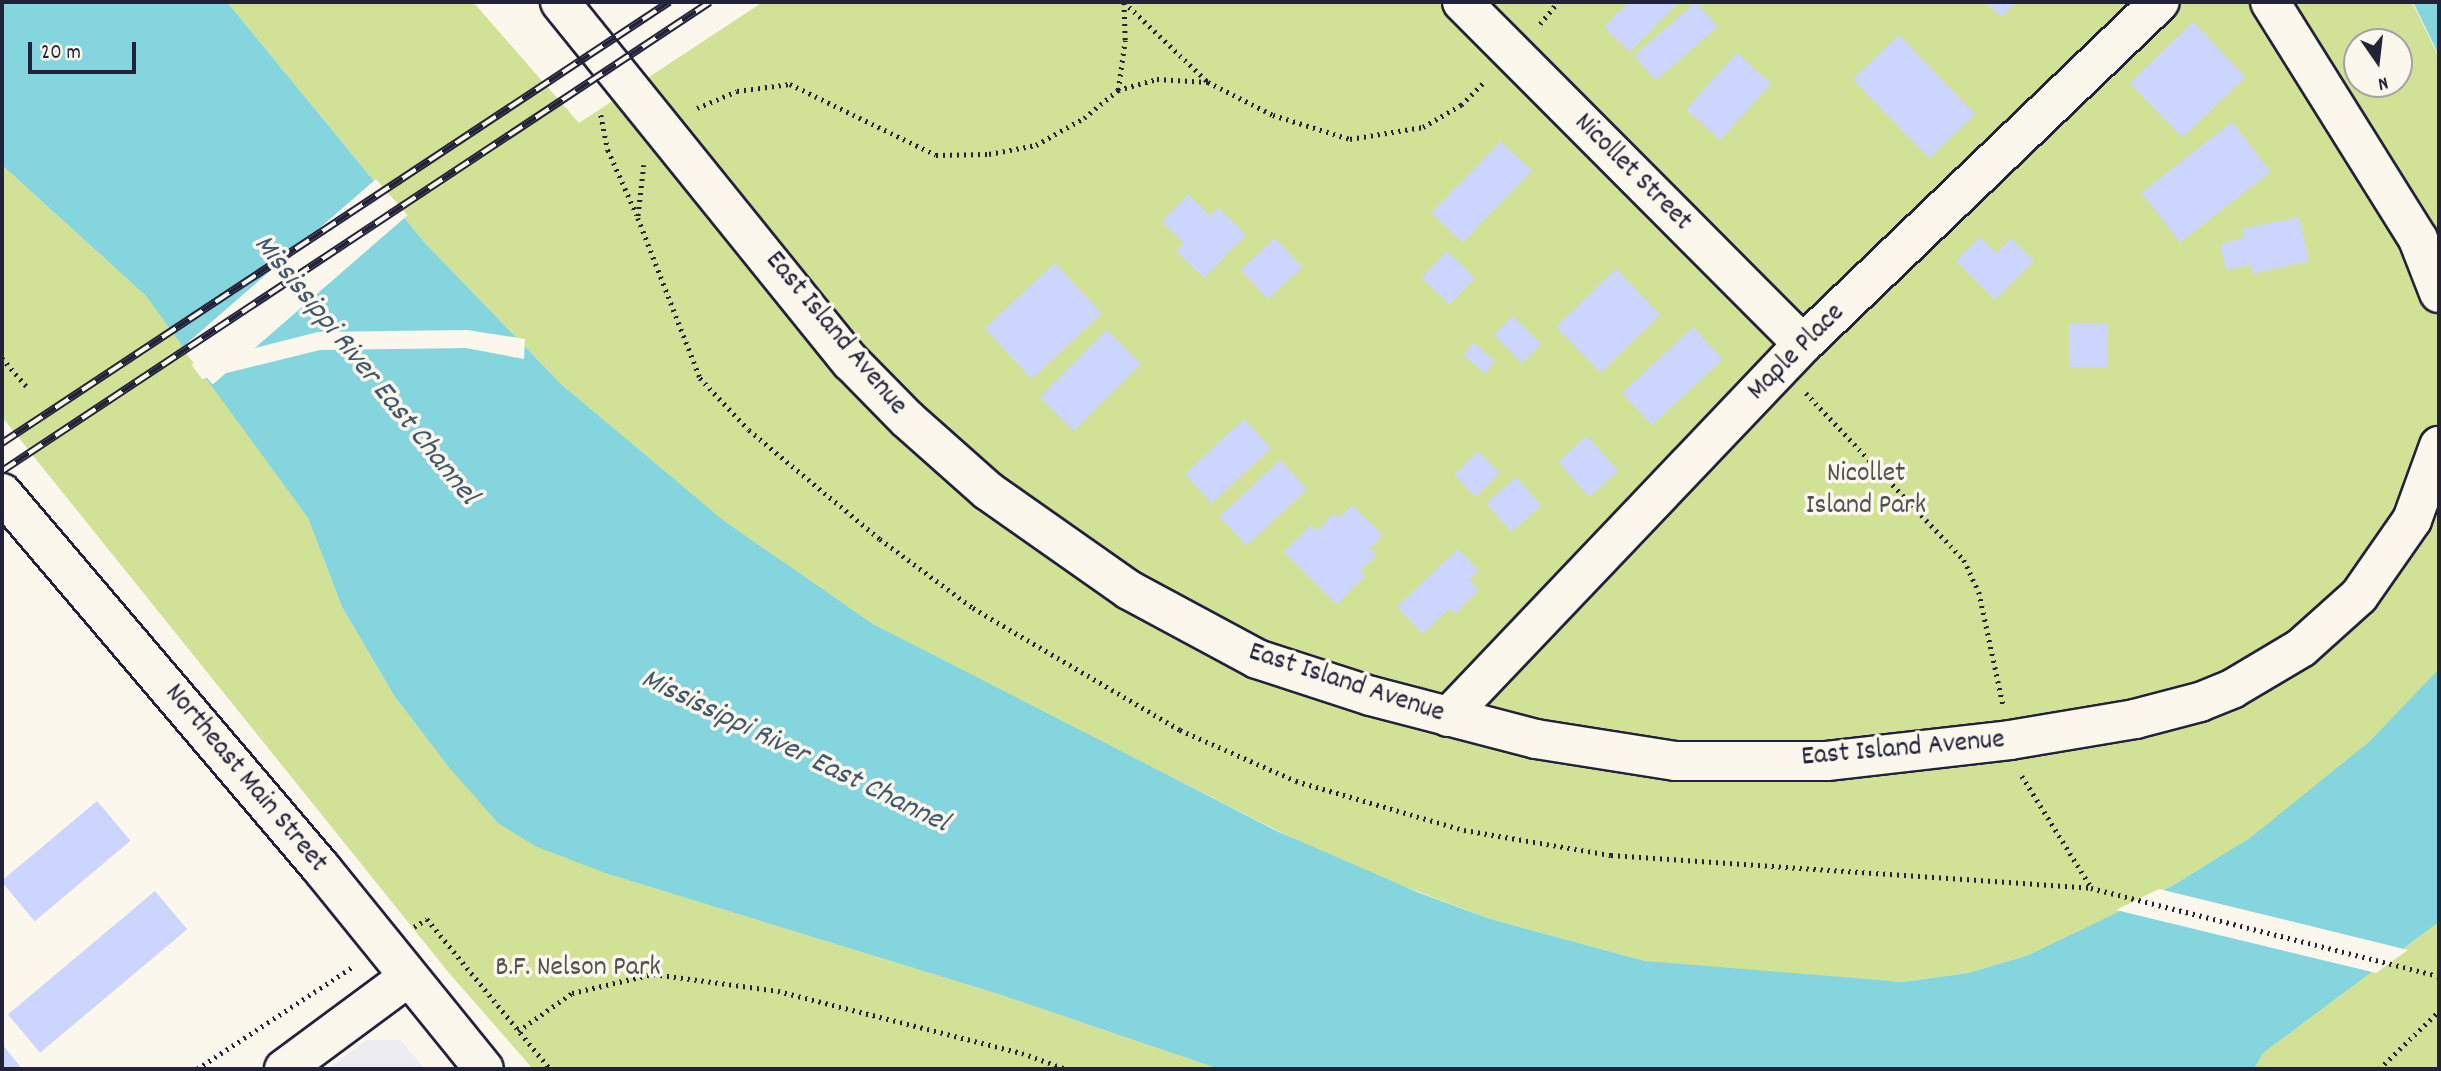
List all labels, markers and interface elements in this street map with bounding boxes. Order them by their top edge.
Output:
scale bar [32,28,140,72]
north arrow [2343,28,2413,98]
text: 20 m [41,39,81,69]
text: N [2375,68,2391,96]
street label: Nicollet Street [1566,107,1698,239]
water label: Mississippi River East Channel [244,229,484,513]
street label: East Island Avenue [757,245,913,423]
street label: Maple Place [1741,297,1853,409]
park label: Nicollet Island Park [1806,458,1926,524]
street label: East Island Avenue [1244,637,1448,731]
water label: Mississippi River East Channel [635,663,953,843]
street label: Northeast Main Street [156,678,334,880]
street label: East Island Avenue [1800,724,2006,776]
park label: B.F. Nelson Park [495,952,661,986]

